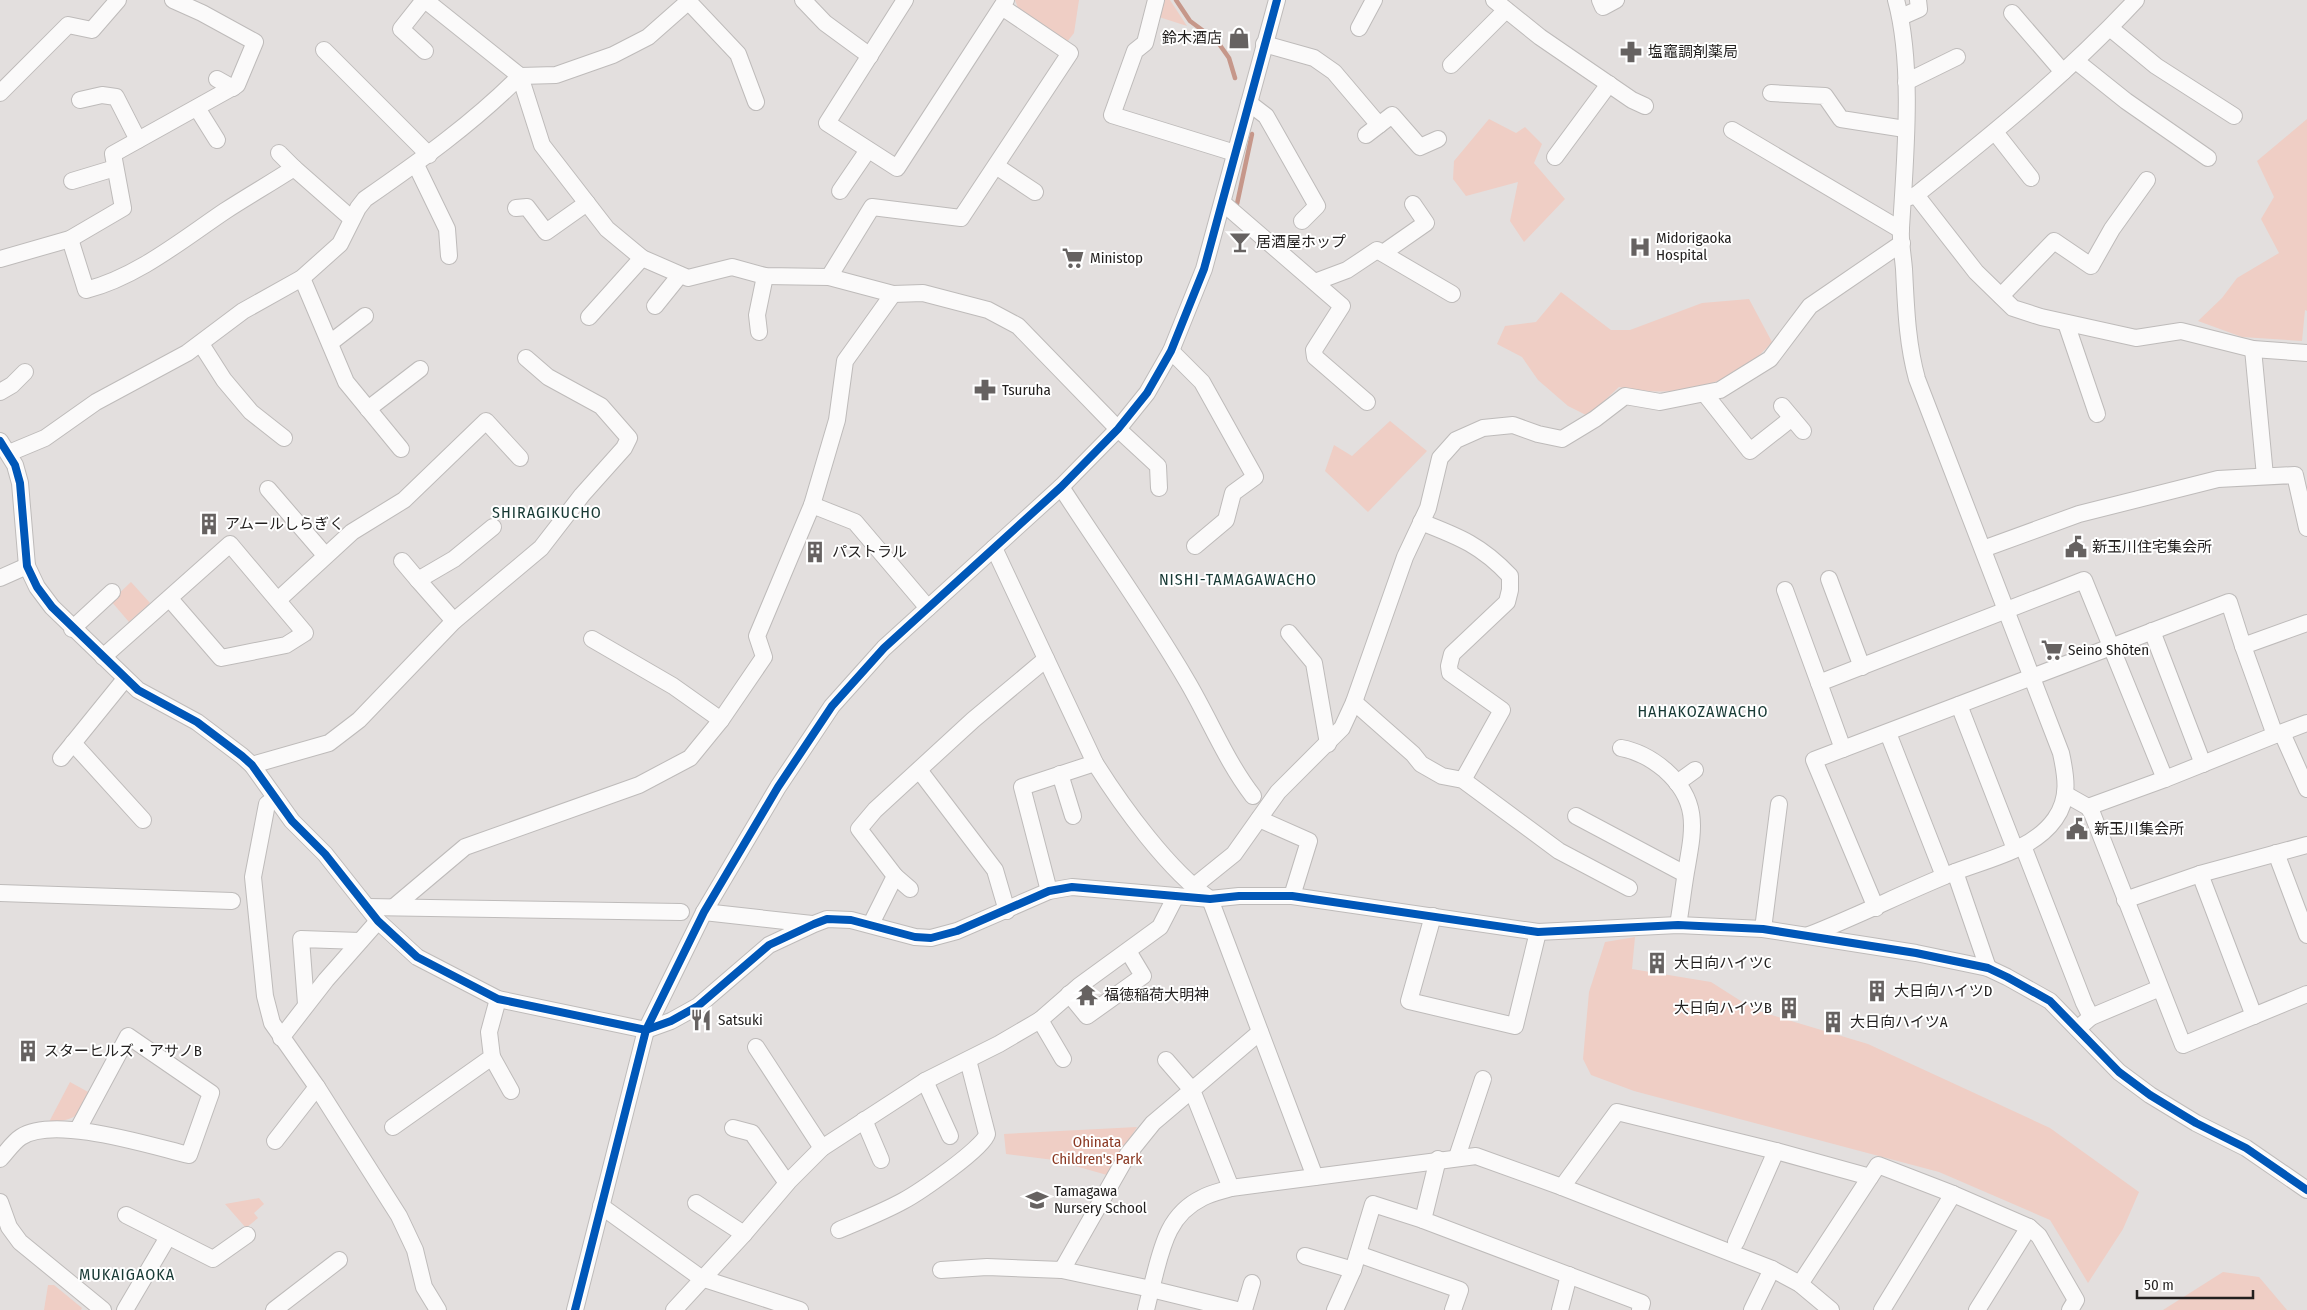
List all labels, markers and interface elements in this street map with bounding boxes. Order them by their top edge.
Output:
shop icon: 鈴木酒店 [1226,25,1252,51]
place label: 鈴木酒店 [1162,29,1222,47]
pharmacy icon: 塩竈調剤薬局 [1618,39,1644,65]
place label: 塩竈調剤薬局 [1648,43,1738,61]
bar icon: 居酒屋ホップ [1227,229,1253,255]
place label: Midorigaoka Hospital [1656,229,1732,264]
place label: 居酒屋ホップ [1256,233,1346,251]
hospital icon: Midorigaoka Hospital [1627,234,1653,260]
supermarket icon: Ministop [1060,245,1086,271]
place label: Ministop [1090,249,1143,267]
pharmacy icon: Tsuruha [972,377,998,403]
place label: Tsuruha [1002,381,1051,399]
district label: SHIRAGIKUCHO [492,503,602,522]
building icon: アムールしらぎく [196,511,222,537]
place label: アムールしらぎく [225,515,344,533]
public building icon: 新玉川住宅集会所 [2063,534,2089,560]
place label: 新玉川住宅集会所 [2092,538,2212,556]
building icon: パストラル [802,539,828,565]
place label: パストラル [832,543,907,561]
district label: NISHI-TAMAGAWACHO [1159,570,1317,589]
supermarket icon: Seino Shōten [2039,637,2065,663]
place label: Seino Shōten [2068,641,2149,659]
district label: HAHAKOZAWACHO [1637,702,1769,721]
public building icon: 新玉川集会所 [2064,816,2090,842]
place label: 新玉川集会所 [2094,820,2184,838]
building icon: 大日向ハイツC [1644,950,1670,976]
place label: 大日向ハイツC [1674,954,1772,972]
building icon: 大日向ハイツD [1864,978,1890,1004]
temple icon: 福徳稲荷大明神 [1074,982,1100,1008]
place label: 大日向ハイツD [1894,982,1992,1000]
place label: 福徳稲荷大明神 [1104,986,1209,1004]
building icon: 大日向ハイツB [1776,995,1802,1021]
place label: 大日向ハイツB [1674,999,1772,1017]
restaurant icon: Satsuki [688,1007,714,1033]
building icon: 大日向ハイツA [1820,1009,1846,1035]
place label: Satsuki [718,1011,763,1029]
place label: 大日向ハイツA [1850,1013,1948,1031]
building icon: スターヒルズ・アサノB [15,1038,41,1064]
place label: スターヒルズ・アサノB [44,1042,202,1060]
park label: Ohinata Children's Park [1052,1133,1142,1168]
place label: Tamagawa Nursery School [1054,1182,1147,1217]
school or university icon: Tamagawa Nursery School [1024,1187,1050,1213]
district label: MUKAIGAOKA [79,1265,175,1284]
scale bar [2137,1268,2253,1300]
text: 50 m [2144,1276,2174,1294]

